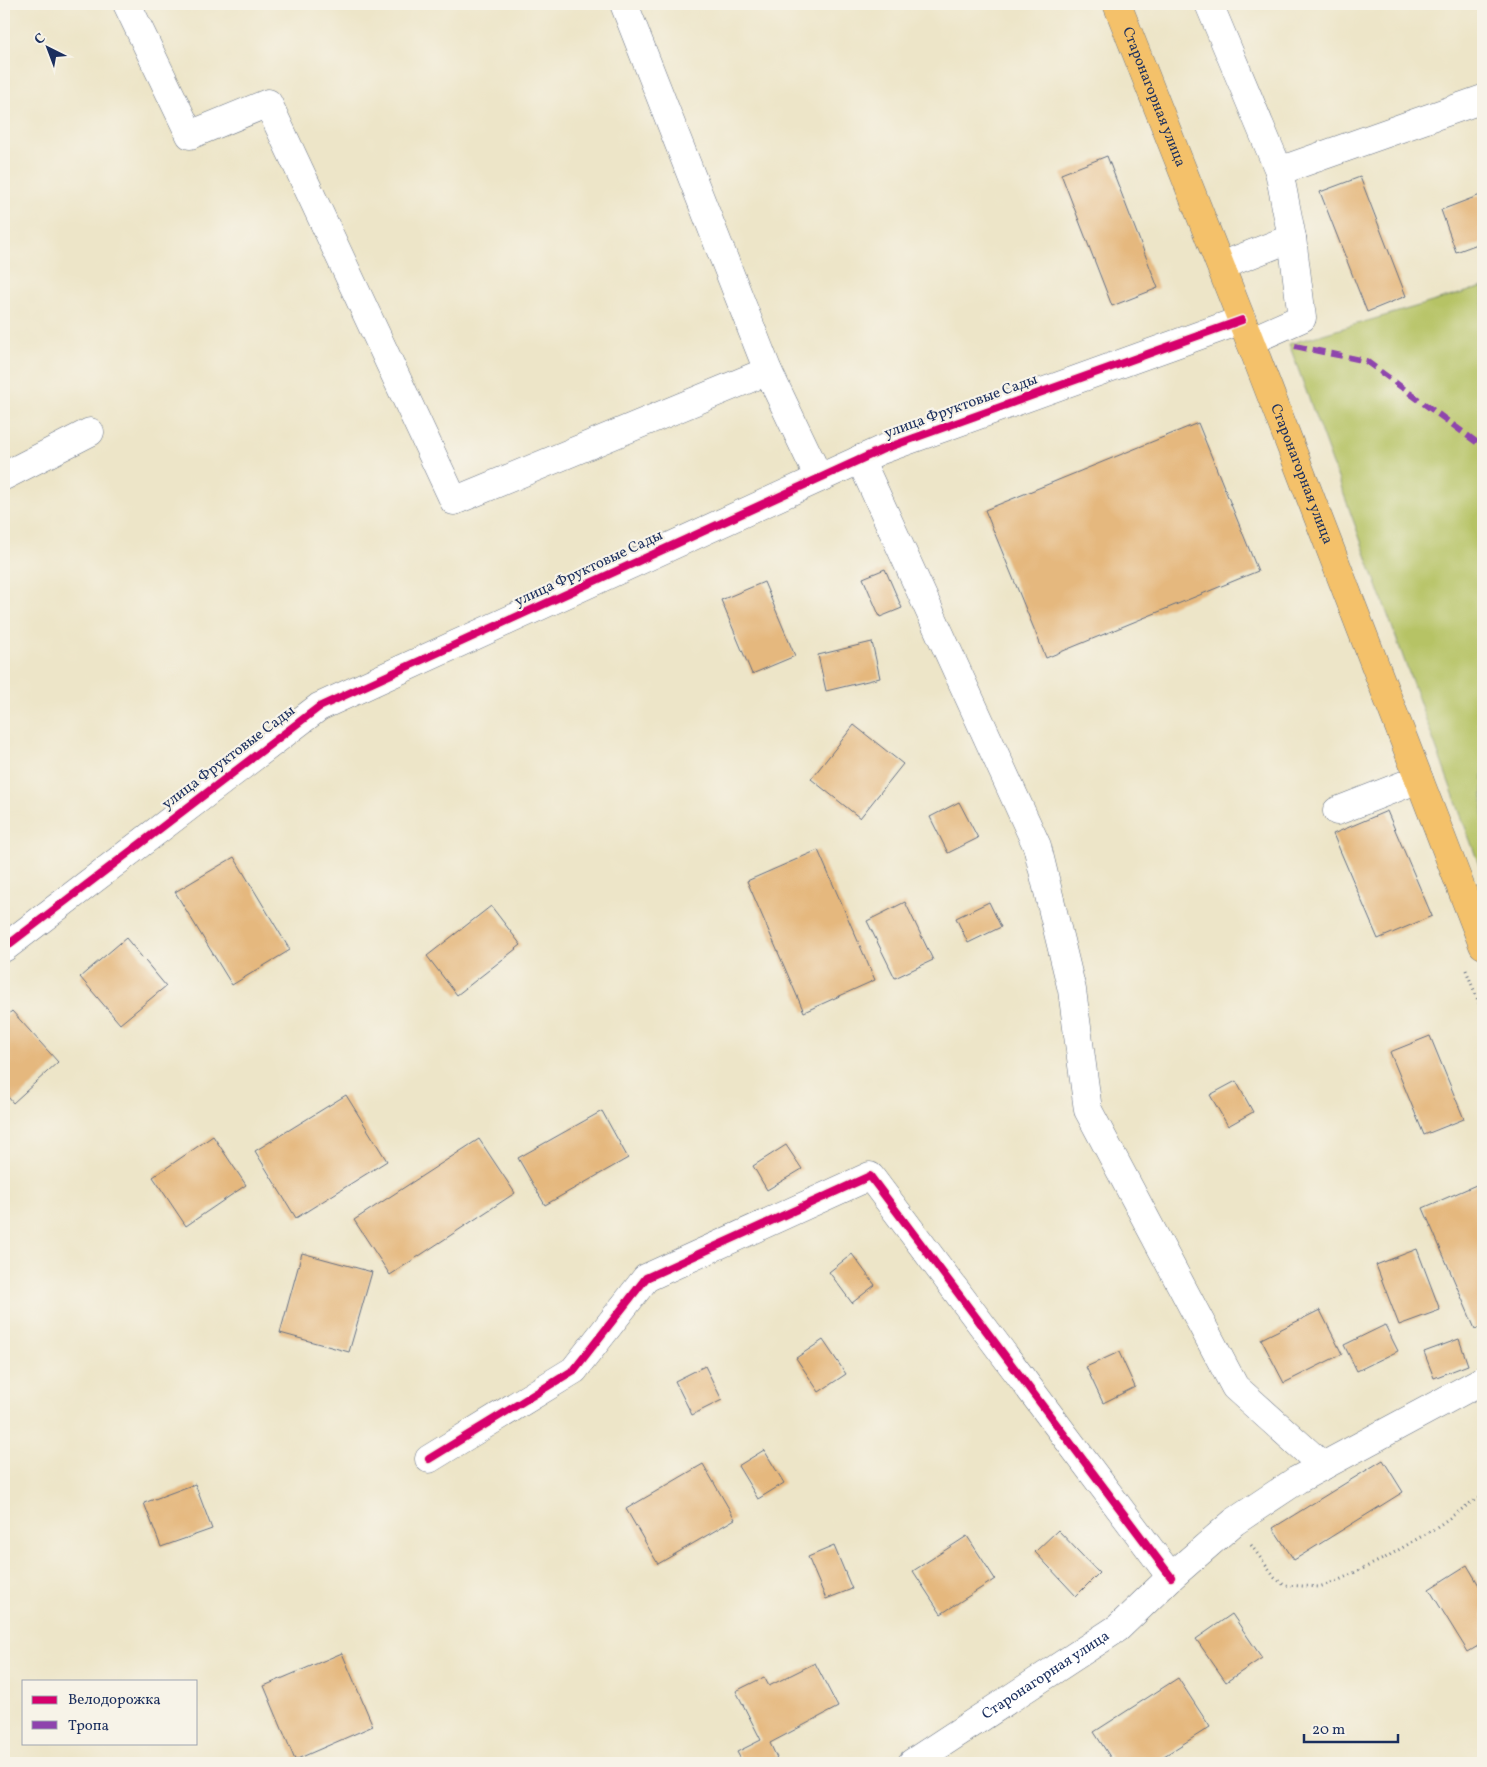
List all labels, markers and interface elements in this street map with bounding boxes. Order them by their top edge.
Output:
north arrow [22,22,72,72]
street label: Старонагорная улица [1117,24,1191,170]
text: С [31,29,50,50]
street label: улица Фруктовые Сады [882,369,1041,444]
street label: Старонагорная улица [1265,401,1338,547]
street label: улица Фруктовые Сады [511,525,667,613]
street label: улица Фруктовые Сады [158,701,300,815]
street label: Старонагорная улица [978,1626,1114,1725]
legend [22,1680,198,1744]
text: Велодорожка [68,1690,161,1711]
scale bar [1304,1712,1398,1744]
text: Тропа [68,1716,109,1737]
text: 20 m [1312,1720,1345,1741]

